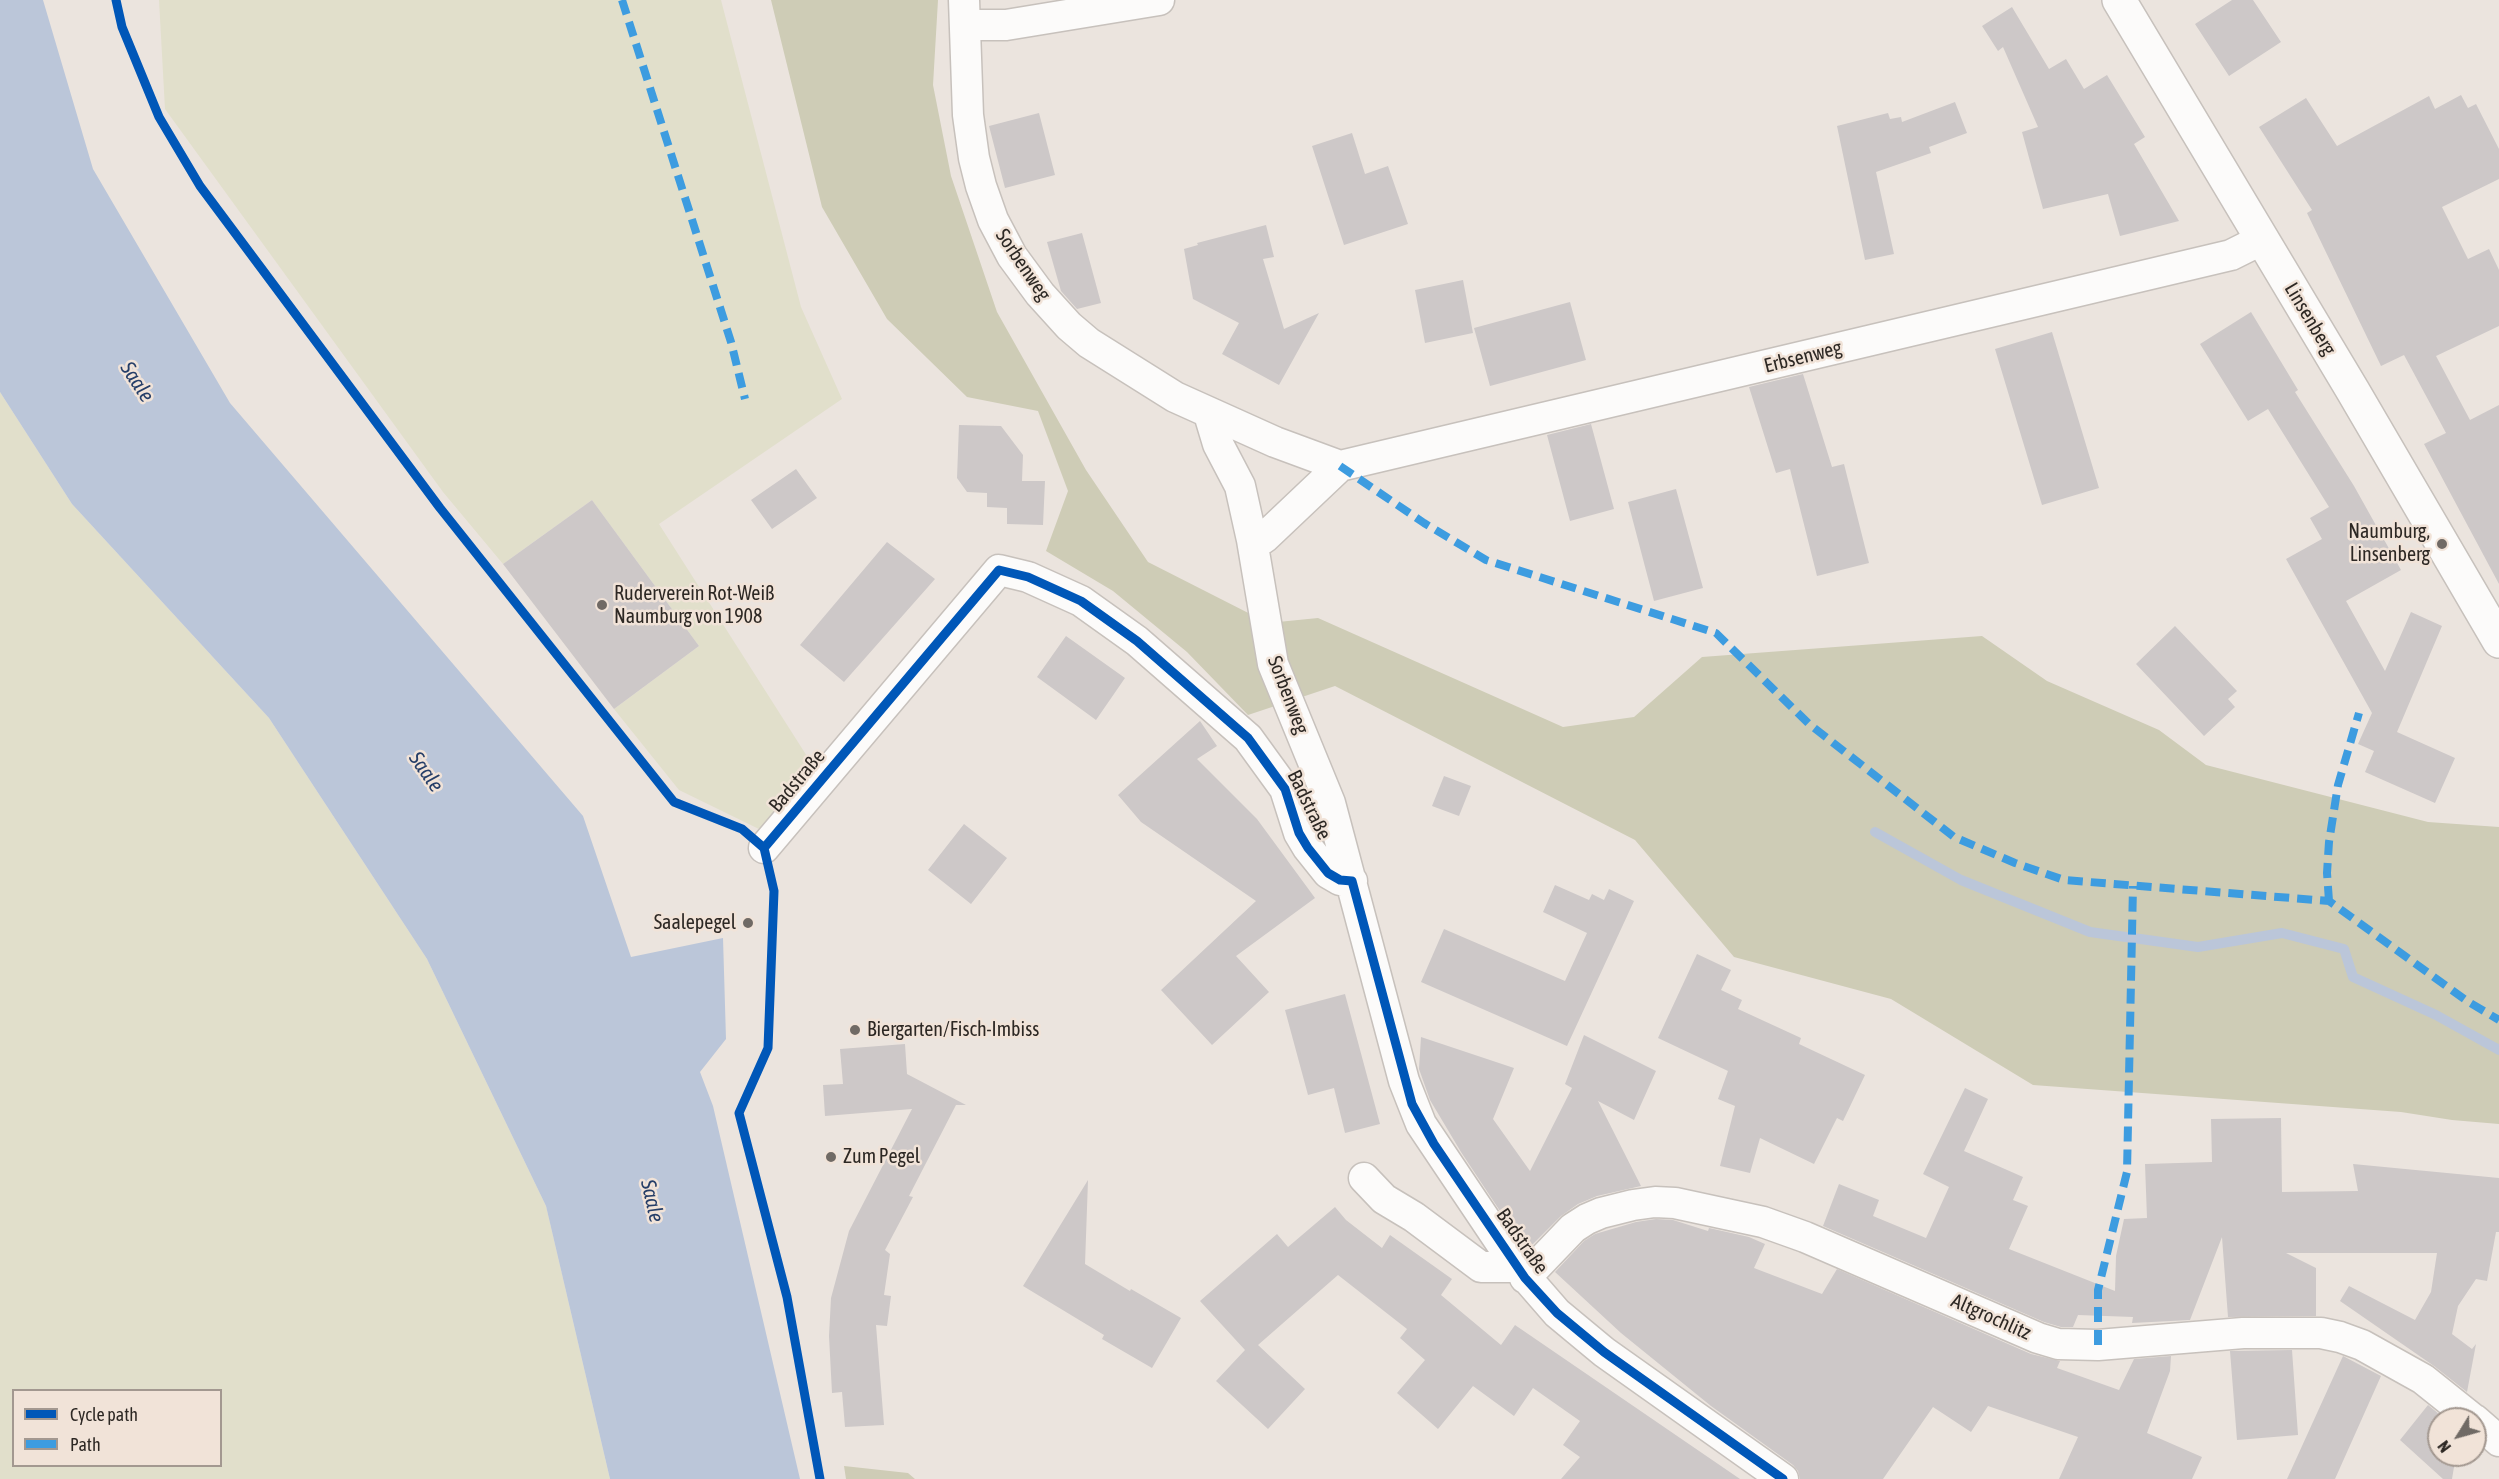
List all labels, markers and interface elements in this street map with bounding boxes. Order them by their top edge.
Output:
street label: Sorbenweg [990,225,1056,305]
street label: Linsenberg [2279,278,2341,360]
street label: Erbsenweg [1762,336,1844,378]
water label: Saale [115,357,159,407]
place label: Naumburg, Linsenberg [2348,520,2430,567]
marker: Naumburg, Linsenberg [2435,537,2449,551]
place label: Ruderverein Rot-Weiß Naumburg von 1908 [614,582,774,629]
marker: Ruderverein Rot-Weiß Naumburg von 1908 [595,598,609,612]
street label: Sorbenweg [1262,653,1314,737]
street label: Badstraße [764,745,830,817]
water label: Saale [403,747,449,797]
street label: Badstraße [1282,766,1336,844]
place label: Saalepegel [654,911,736,935]
marker: Saalepegel [741,916,755,930]
place label: Biergarten/Fisch-Imbiss [867,1018,1039,1042]
marker: Biergarten/Fisch-Imbiss [848,1023,862,1037]
place label: Zum Pegel [843,1145,920,1169]
marker: Zum Pegel [824,1150,838,1164]
water label: Saale [635,1177,669,1225]
street label: Badstraße [1491,1204,1553,1278]
street label: Altgrochlitz [1947,1289,2035,1345]
legend [12,1389,222,1467]
text: Cycle path [70,1404,138,1425]
north arrow [2427,1407,2487,1467]
text: Path [70,1434,101,1455]
text: N [2434,1437,2454,1456]

